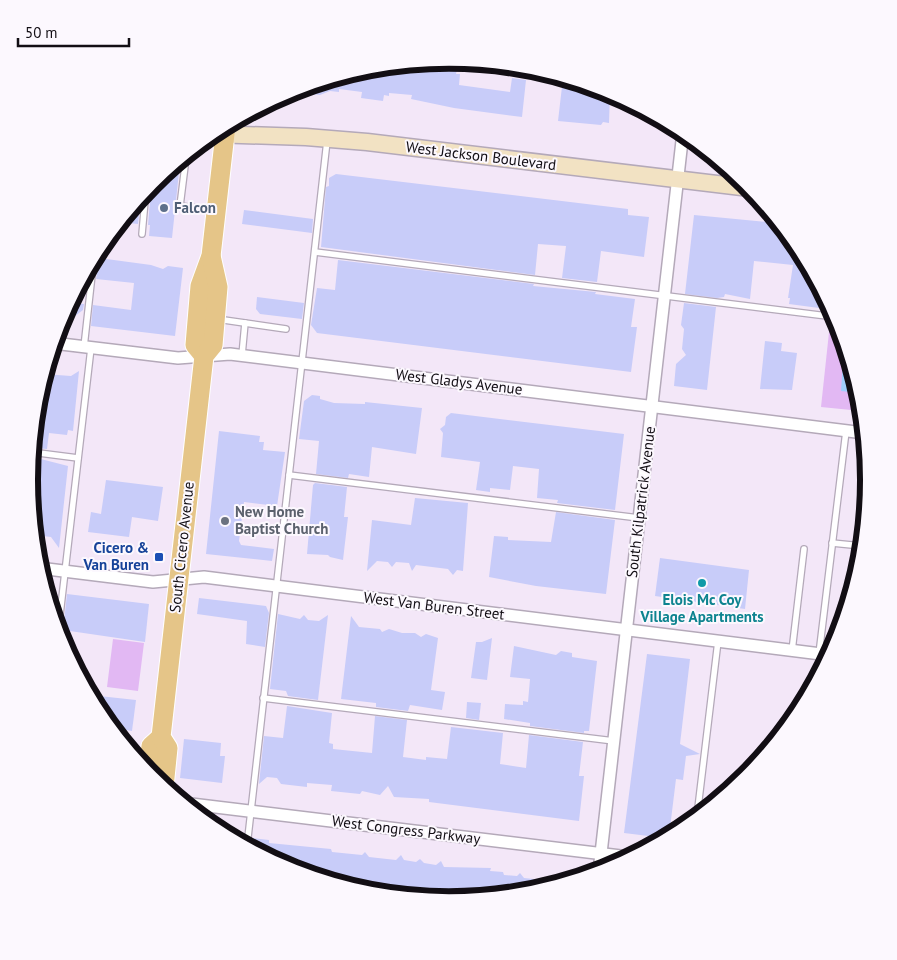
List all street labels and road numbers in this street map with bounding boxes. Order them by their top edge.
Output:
street label: West Jackson Boulevard [405,137,557,174]
street label: West Gladys Avenue [395,364,524,399]
street label: South Kilpatrick Avenue [622,425,659,579]
street label: South Cicero Avenue [165,481,198,613]
street label: West Van Buren Street [362,587,506,624]
street label: West Congress Parkway [331,811,481,848]

